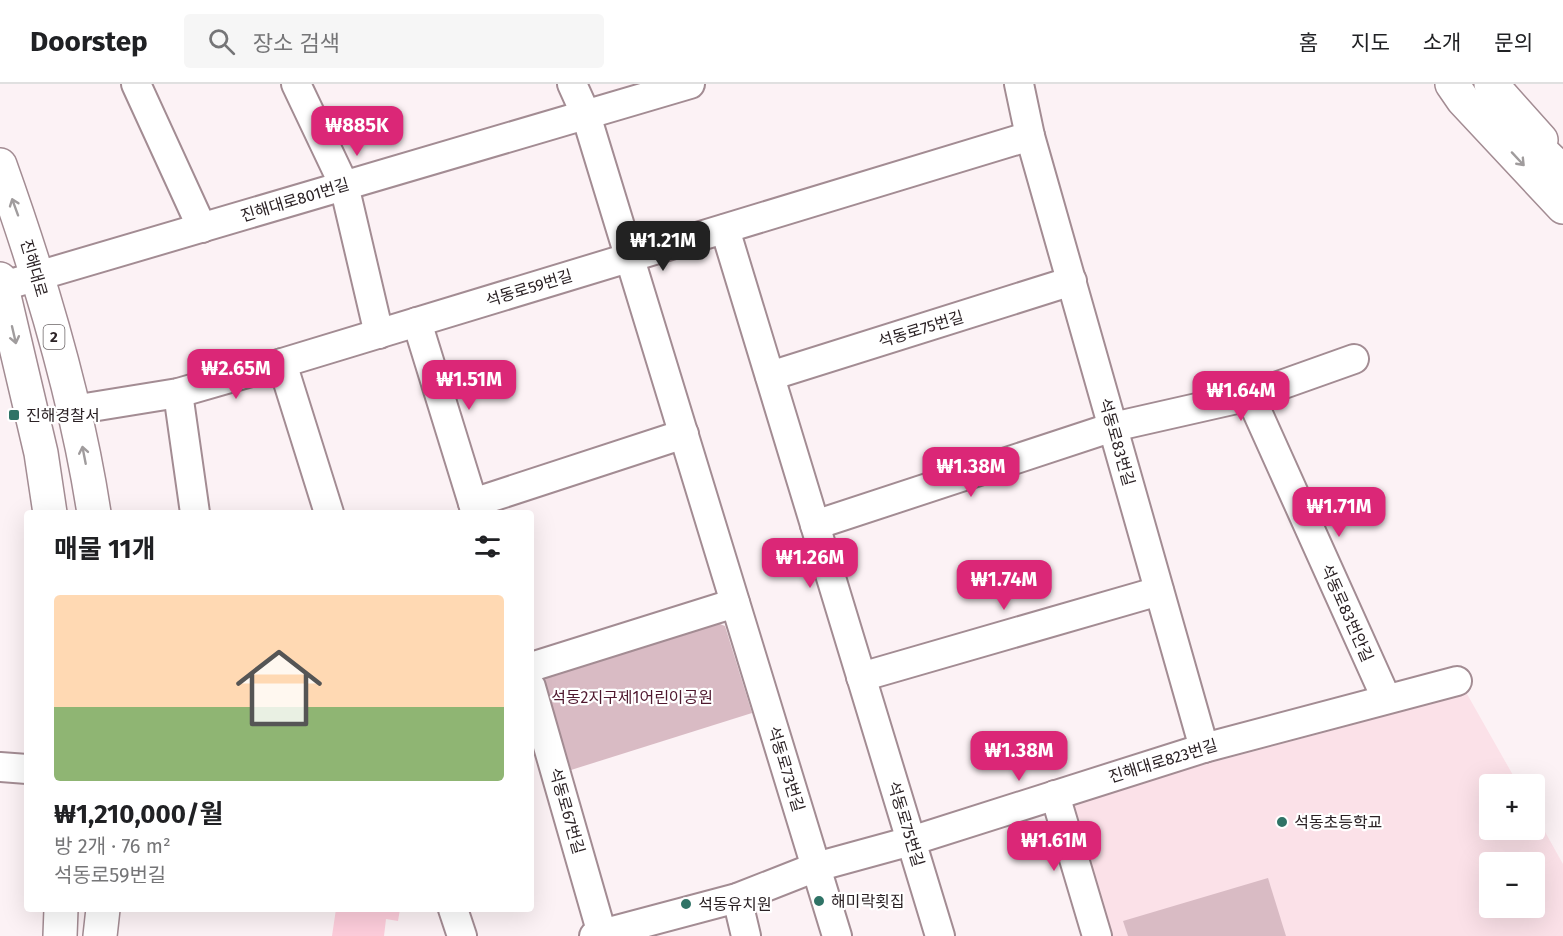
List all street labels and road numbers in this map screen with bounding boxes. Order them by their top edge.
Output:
street label: 진해대로801번길 [238,174,352,226]
street label: 진해대로 [17,237,51,299]
street label: 석동로59번길 [483,266,575,310]
street label: 석동로75번길 [876,307,966,351]
road number: 2 [44,325,64,349]
street label: 석동로83번길 [1095,396,1139,488]
street label: 석동로83번안길 [1317,561,1377,665]
street label: 석동로73번길 [764,724,808,814]
street label: 진해대로823번길 [1106,735,1220,787]
street label: 석동로67번길 [546,766,588,856]
street label: 석동로75번길 [884,779,928,869]

